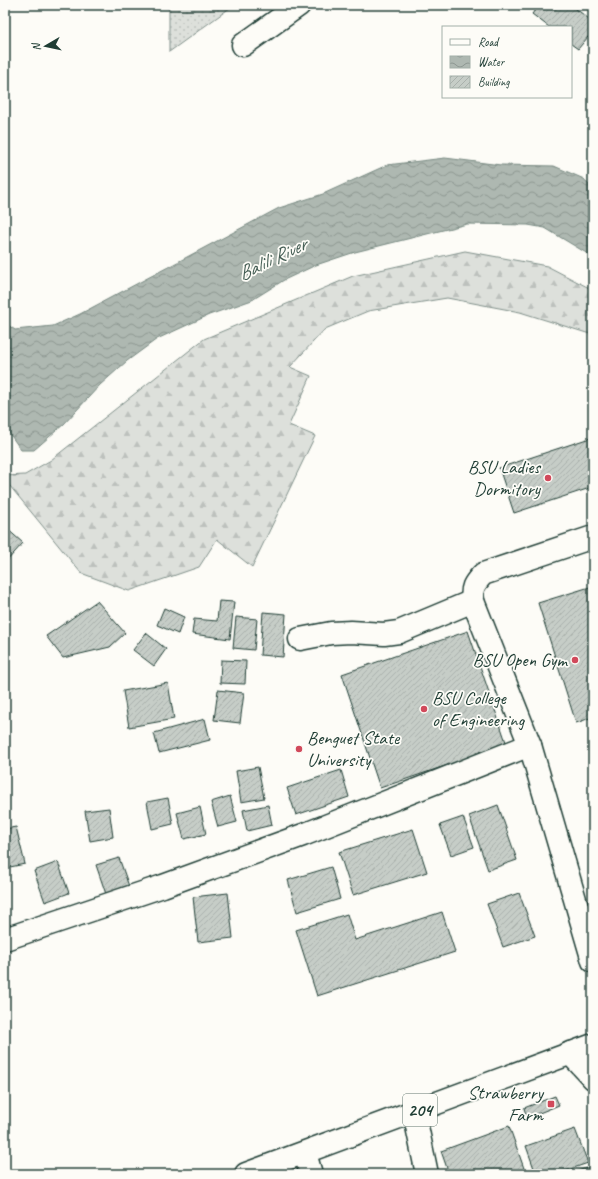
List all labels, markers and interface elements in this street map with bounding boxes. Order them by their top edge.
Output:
north arrow [26,26,66,66]
legend [442,26,572,98]
text: Road [478,34,500,50]
text: N [28,41,44,52]
text: Water [478,54,506,70]
text: Building [478,74,510,90]
water label: Balili River [234,230,314,286]
place label: BSU Ladies Dormitory [468,455,542,501]
marker: BSU Ladies Dormitory [543,473,553,483]
place label: BSU Open Gym [472,648,569,672]
marker: BSU Open Gym [570,655,580,665]
place label: BSU College of Engineering [432,686,526,732]
marker: BSU College of Engineering [419,704,429,714]
place label: Benguet State University [307,726,401,772]
marker: Benguet State University [294,744,304,754]
place label: Strawberry Farm [468,1081,545,1127]
road number: 204 [403,1094,437,1126]
marker: Strawberry Farm [546,1099,556,1109]

